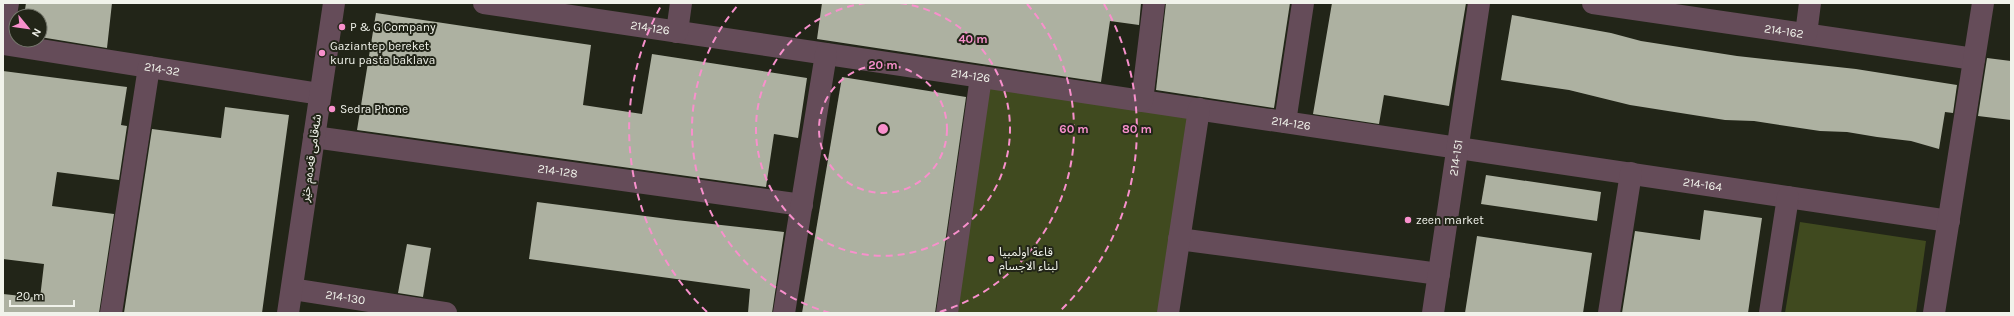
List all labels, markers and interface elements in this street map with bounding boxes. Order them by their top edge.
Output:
north arrow [8,8,48,48]
street label: 214-126 [630,18,671,38]
place label: P & G Company [350,20,436,34]
street label: 214-162 [1763,21,1805,41]
marker: P & G Company [337,22,347,32]
text: N [29,26,44,39]
text: 40 m [958,32,988,46]
place label: Gaziantep bereket kuru pasta baklava [330,39,435,67]
marker: Gaziantep bereket kuru pasta baklava [317,48,327,58]
text: 20 m [868,58,898,72]
street label: 214-32 [143,59,181,79]
street label: 214-126 [950,66,991,85]
place label: Sedra Phone [340,102,408,116]
marker: Sedra Phone [327,104,337,114]
street label: شەقامی قەدەم خێر [298,113,326,204]
street label: 214-126 [1270,113,1312,133]
centre of rings [876,122,890,136]
text: 60 m [1059,122,1089,136]
text: 80 m [1122,122,1152,136]
street label: 214-151 [1446,139,1466,177]
street label: 214-128 [537,161,578,181]
street label: 214-164 [1682,175,1723,194]
place label: zeen market [1416,213,1484,227]
marker: zeen market [1403,215,1413,225]
place label: قاعة اولمبيا لبناء الاجسام [999,245,1058,275]
marker: قاعة اولمبيا لبناء الاجسام [986,254,996,264]
scale bar [10,282,74,308]
street label: 214-130 [325,287,366,307]
text: 20 m [16,289,44,303]

